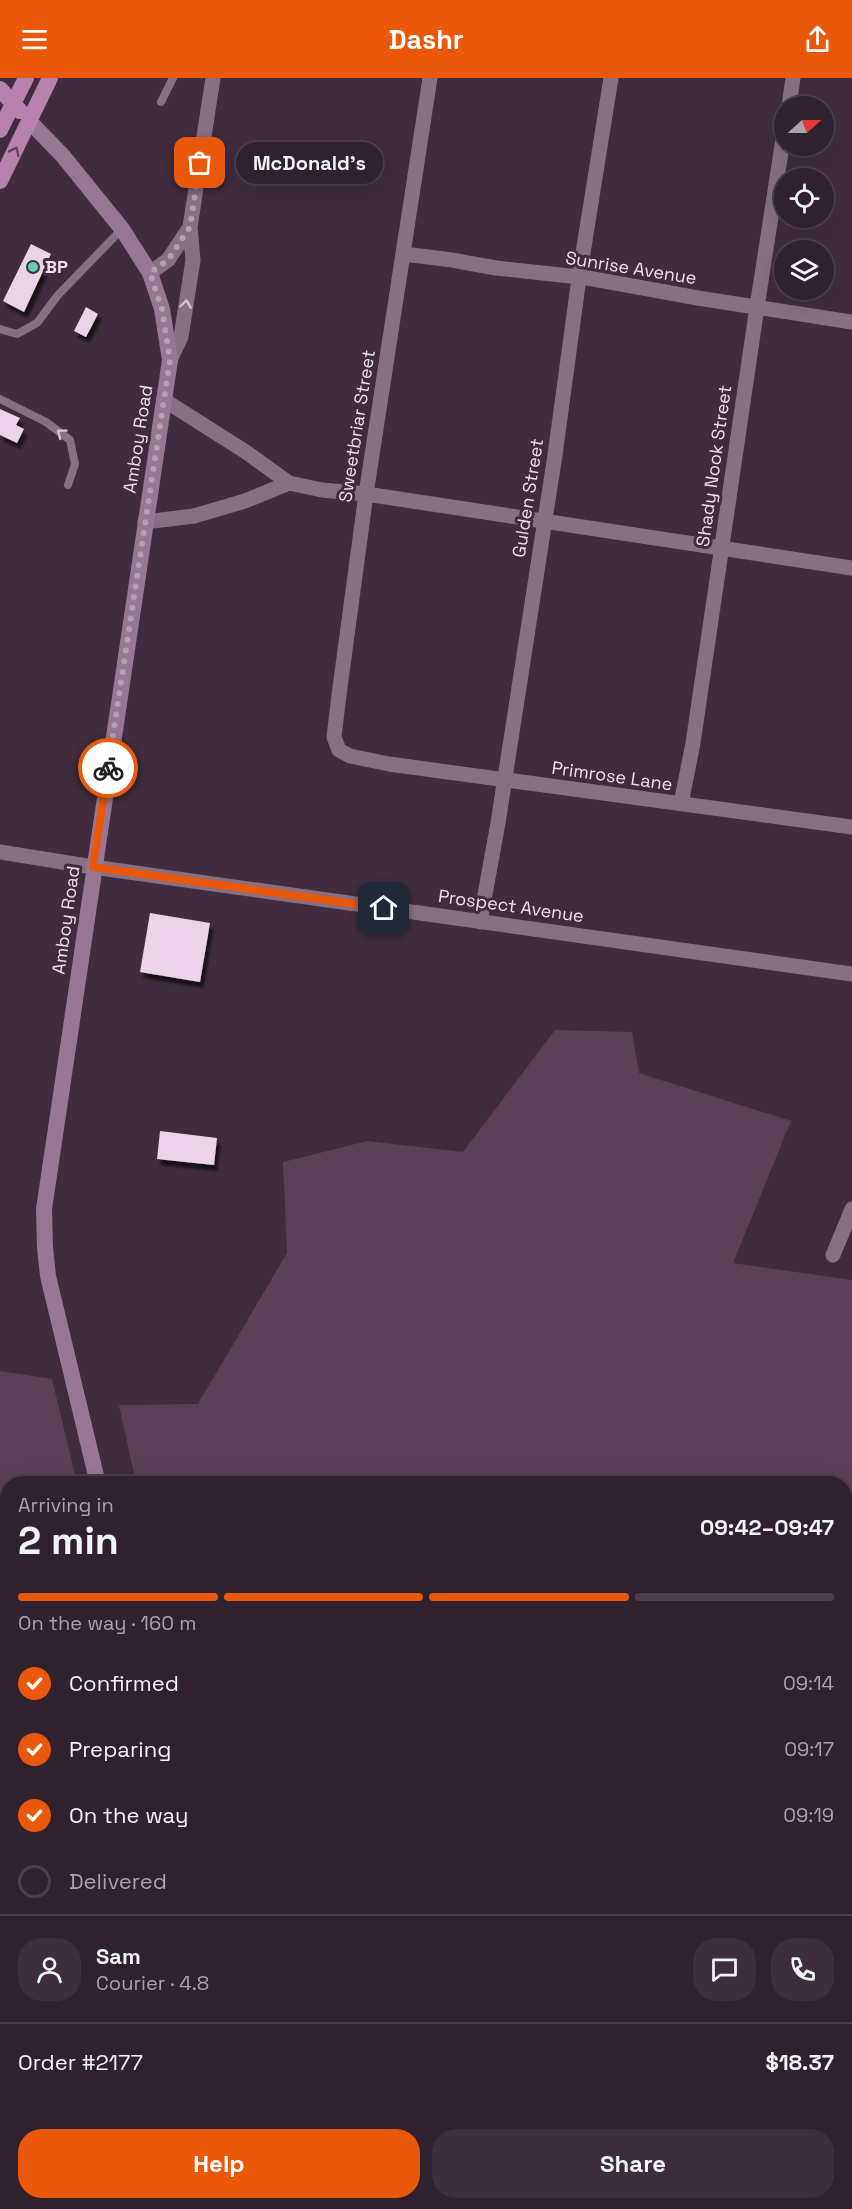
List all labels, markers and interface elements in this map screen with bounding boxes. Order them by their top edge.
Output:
text: Dashr [389,22,463,57]
icon: menu [18,23,51,56]
icon: share [801,23,834,56]
north arrow [774,96,834,156]
map controls [774,96,834,300]
pin [174,137,225,188]
callout: McDonald's [236,142,383,184]
one-way arrow [7,146,19,157]
icon: bag [183,146,216,179]
text: McDonald's [253,150,366,176]
button: locate [774,168,834,228]
button: layers [774,240,834,300]
street label: Sunrise Avenue [564,246,698,289]
place label: BP [45,255,68,278]
marker: BP [26,260,40,274]
one-way arrow [179,300,192,310]
street label: Sweetbriar Street [333,348,380,504]
street label: Amboy Road [118,383,157,495]
street label: Shady Nook Street [691,384,736,548]
one-way arrow [57,429,68,440]
street label: Gulden Street [507,437,548,559]
courier [78,738,138,798]
icon: bike [92,752,125,785]
street label: Primrose Lane [550,756,674,795]
street label: Amboy Road [47,864,85,976]
pin [358,882,409,933]
street label: Prospect Avenue [437,884,585,927]
icon: home [367,891,400,924]
text: Arriving in [18,1492,114,1518]
text: 09:42–09:47 [700,1513,834,1541]
text: 2 min [18,1516,119,1565]
text: On the way · 160 m [18,1610,196,1636]
icon: check [18,1667,51,1700]
text: Confirmed [69,1669,179,1697]
text: 09:14 [783,1670,834,1696]
icon: check [18,1733,51,1766]
text: Preparing [69,1735,171,1763]
text: 09:17 [784,1736,834,1762]
icon: check [18,1799,51,1832]
text: On the way [69,1801,188,1829]
text: 09:19 [783,1802,834,1828]
text: Delivered [69,1867,167,1895]
button: person [18,1938,81,2001]
button: chat [693,1938,756,2001]
button: phone [771,1938,834,2001]
text: Sam [96,1942,141,1970]
text: Courier · 4.8 [96,1970,209,1996]
text: Order #2177 [18,2048,143,2076]
text: $18.37 [765,2048,834,2076]
button: Help [18,2129,420,2198]
button: Share [432,2129,834,2198]

